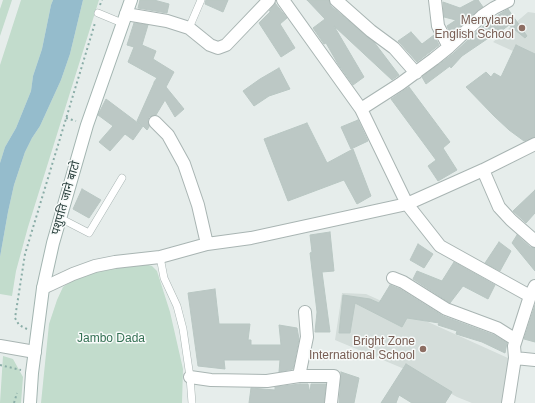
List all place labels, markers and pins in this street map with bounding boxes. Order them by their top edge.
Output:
place label: Merryland English School [435,14,514,42]
marker: Merryland English School [517,23,527,33]
place label: Bright Zone International School [309,335,415,363]
marker: Bright Zone International School [418,344,428,354]

